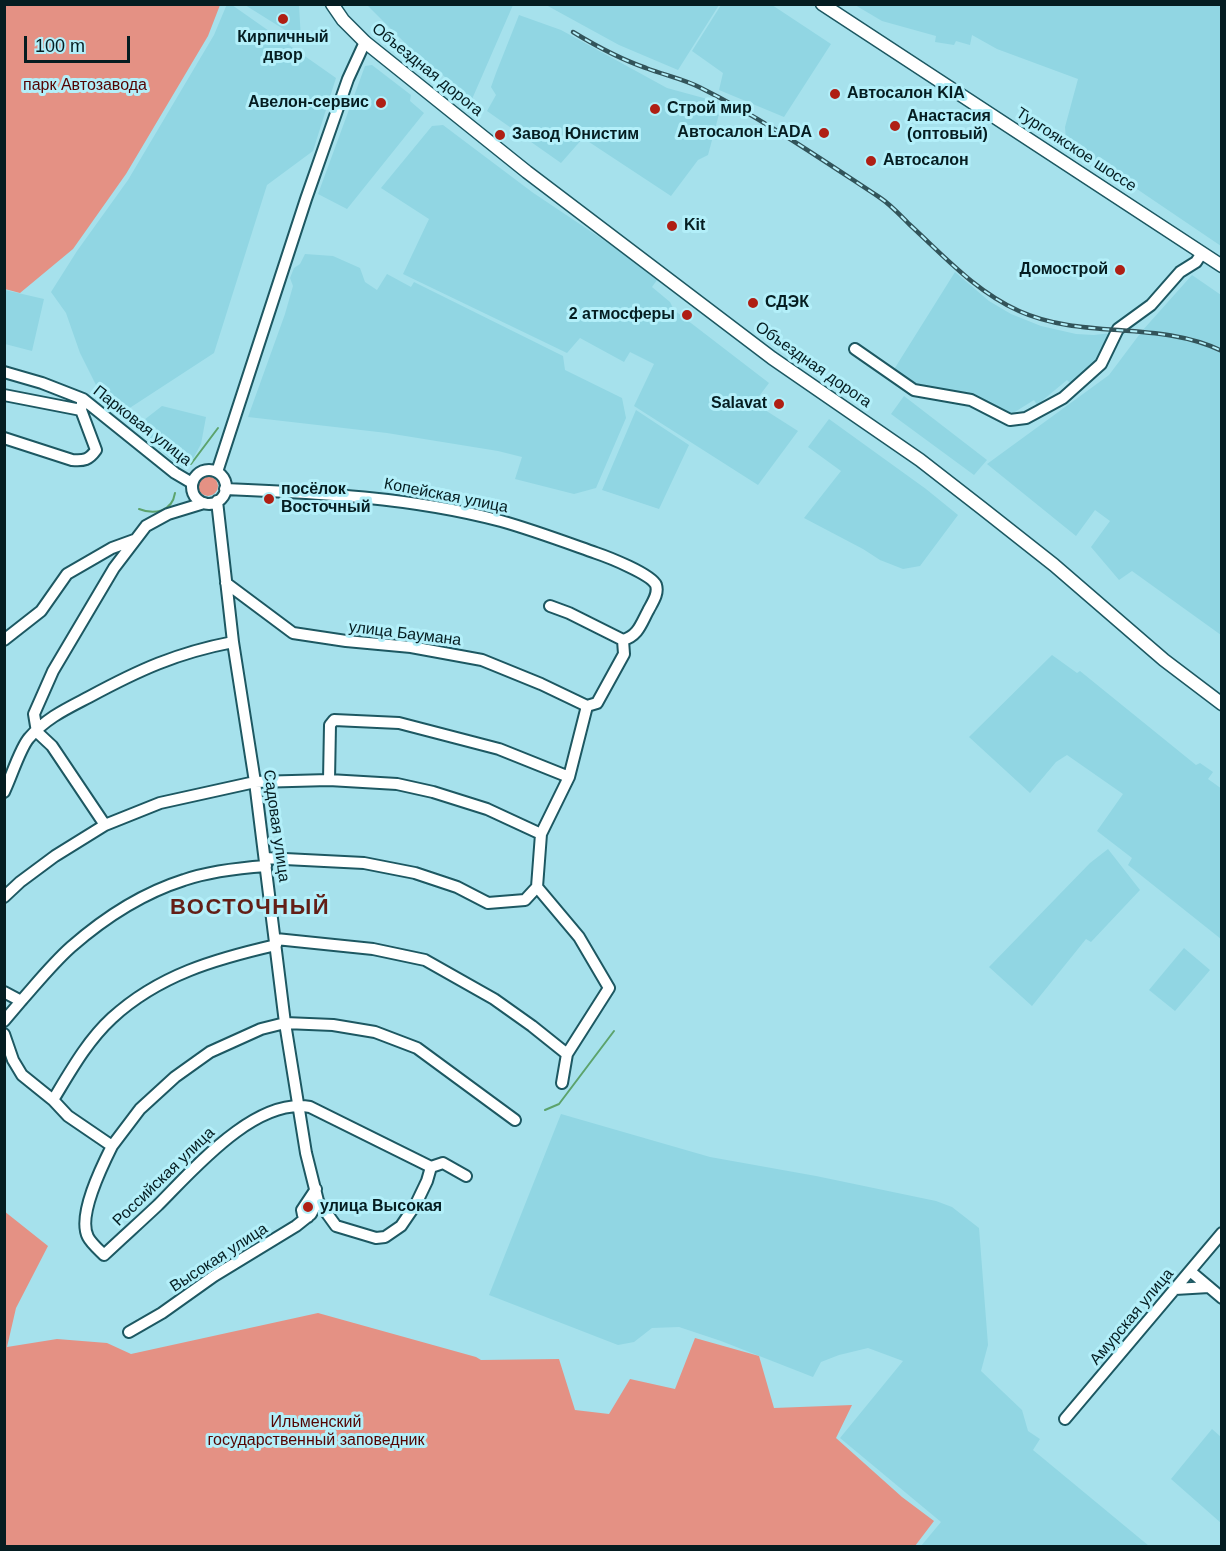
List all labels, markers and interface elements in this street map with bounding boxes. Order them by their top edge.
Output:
marker: Кирпичный двор [276,12,290,26]
street label: Объездная дорога [368,19,486,121]
scale bar [27,24,134,62]
place label: Кирпичный двор [237,28,329,66]
text: 100 m [35,36,85,56]
park label: парк Автозавода [23,76,147,96]
place label: Автосалон KIA [847,84,965,104]
marker: Автосалон KIA [828,87,842,101]
place label: Авелон-сервис [248,93,369,113]
marker: Авелон-сервис [374,96,388,110]
place label: Строй мир [667,99,752,119]
marker: Строй мир [648,102,662,116]
street label: Тургоякское шоссе [1012,104,1140,196]
place label: Анастасия (оптовый) [907,107,991,145]
marker: Анастасия (оптовый) [888,119,902,133]
place label: Автосалон LADA [677,123,812,143]
place label: Завод Юнистим [512,125,639,145]
marker: Автосалон LADA [817,126,831,140]
marker: Завод Юнистим [493,128,507,142]
place label: Автосалон [883,151,969,171]
marker: Автосалон [864,154,878,168]
place label: Kit [684,216,705,236]
marker: Kit [665,219,679,233]
place label: Домострой [1020,260,1108,280]
marker: Домострой [1113,263,1127,277]
place label: СДЭК [765,293,809,313]
marker: СДЭК [746,296,760,310]
place label: 2 атмосферы [569,305,675,325]
marker: 2 атмосферы [680,308,694,322]
street label: Объездная дорога [751,318,875,412]
street label: Парковая улица [89,382,195,470]
place label: Salavat [711,394,767,414]
marker: Salavat [772,397,786,411]
street label: Копейская улица [382,475,510,517]
place label: посёлок Восточный [281,480,370,518]
marker: посёлок Восточный [262,492,276,506]
street label: улица Баумана [348,618,462,650]
street label: Садовая улица [259,769,293,883]
district label: ВОСТОЧНЫЙ [170,895,330,921]
street label: Российская улица [109,1124,219,1230]
place label: улица Высокая [320,1197,442,1217]
marker: улица Высокая [301,1200,315,1214]
street label: Высокая улица [167,1219,271,1297]
street label: Амурская улица [1086,1265,1178,1369]
park label: Ильменский государственный заповедник [208,1413,424,1451]

